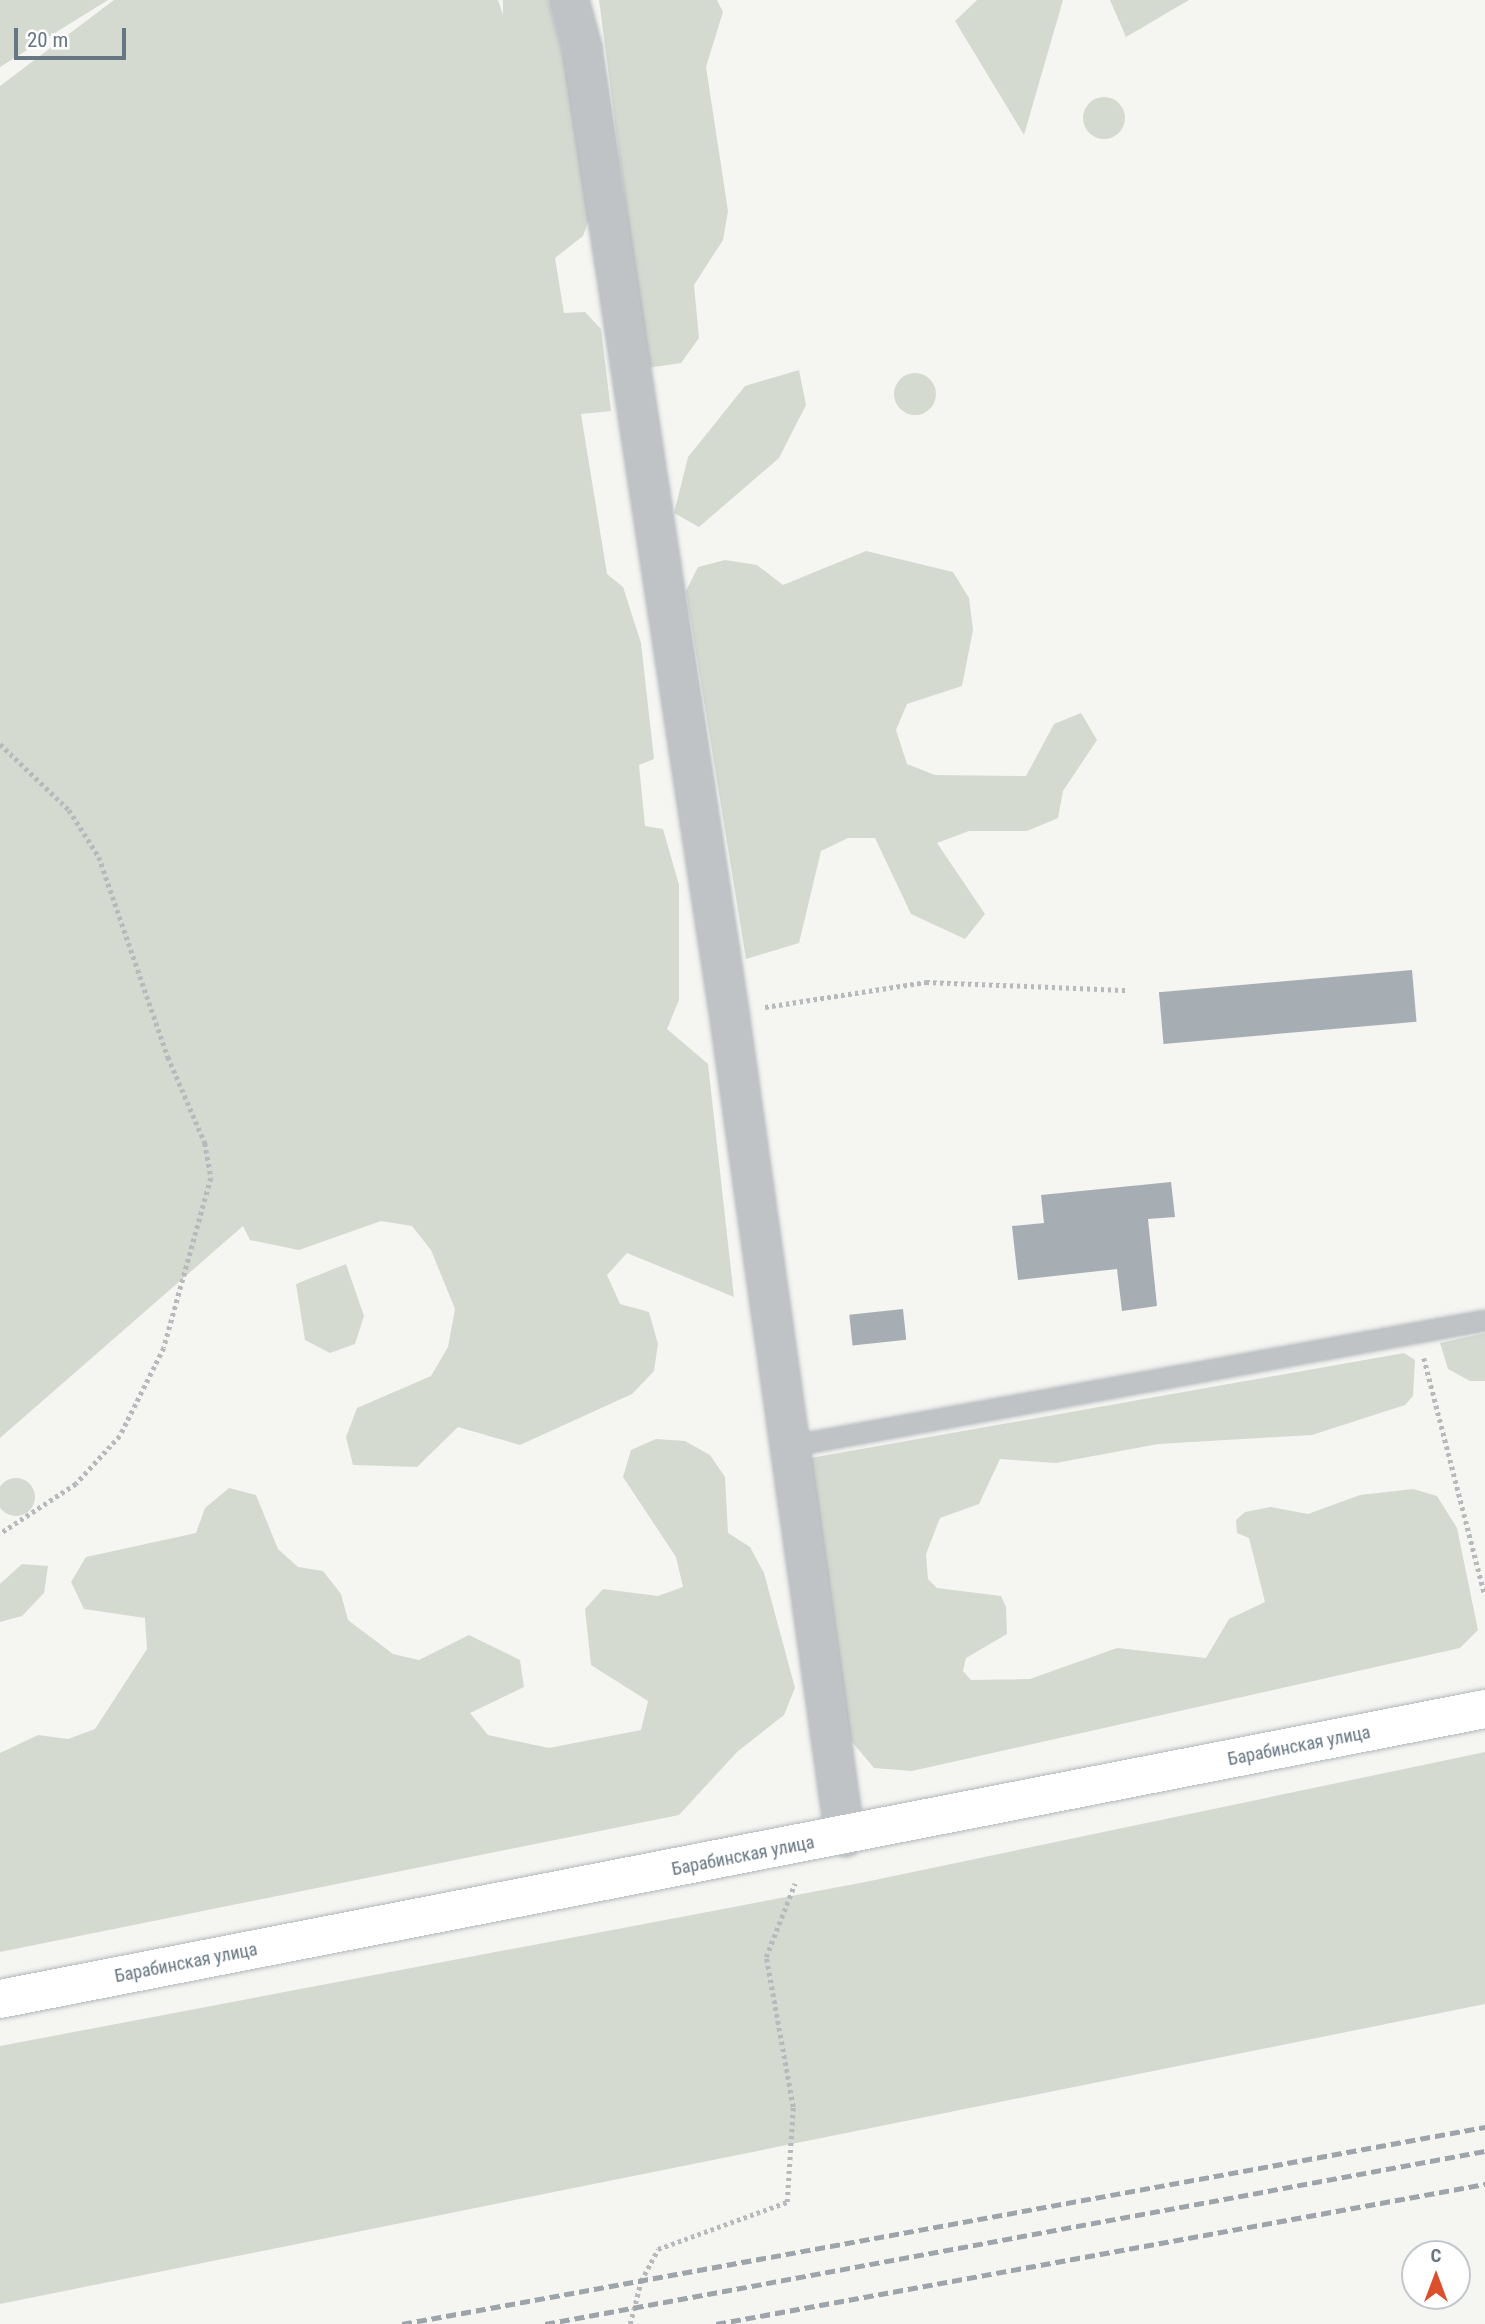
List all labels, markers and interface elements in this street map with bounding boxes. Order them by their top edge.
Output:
scale bar [18,14,130,58]
text: 20 m [27,28,68,52]
street label: Барабинская улица [1226,1722,1372,1770]
street label: Барабинская улица [670,1832,816,1880]
street label: Барабинская улица [113,1939,259,1987]
north arrow [1401,2240,1471,2310]
text: С [1431,2244,1441,2267]

